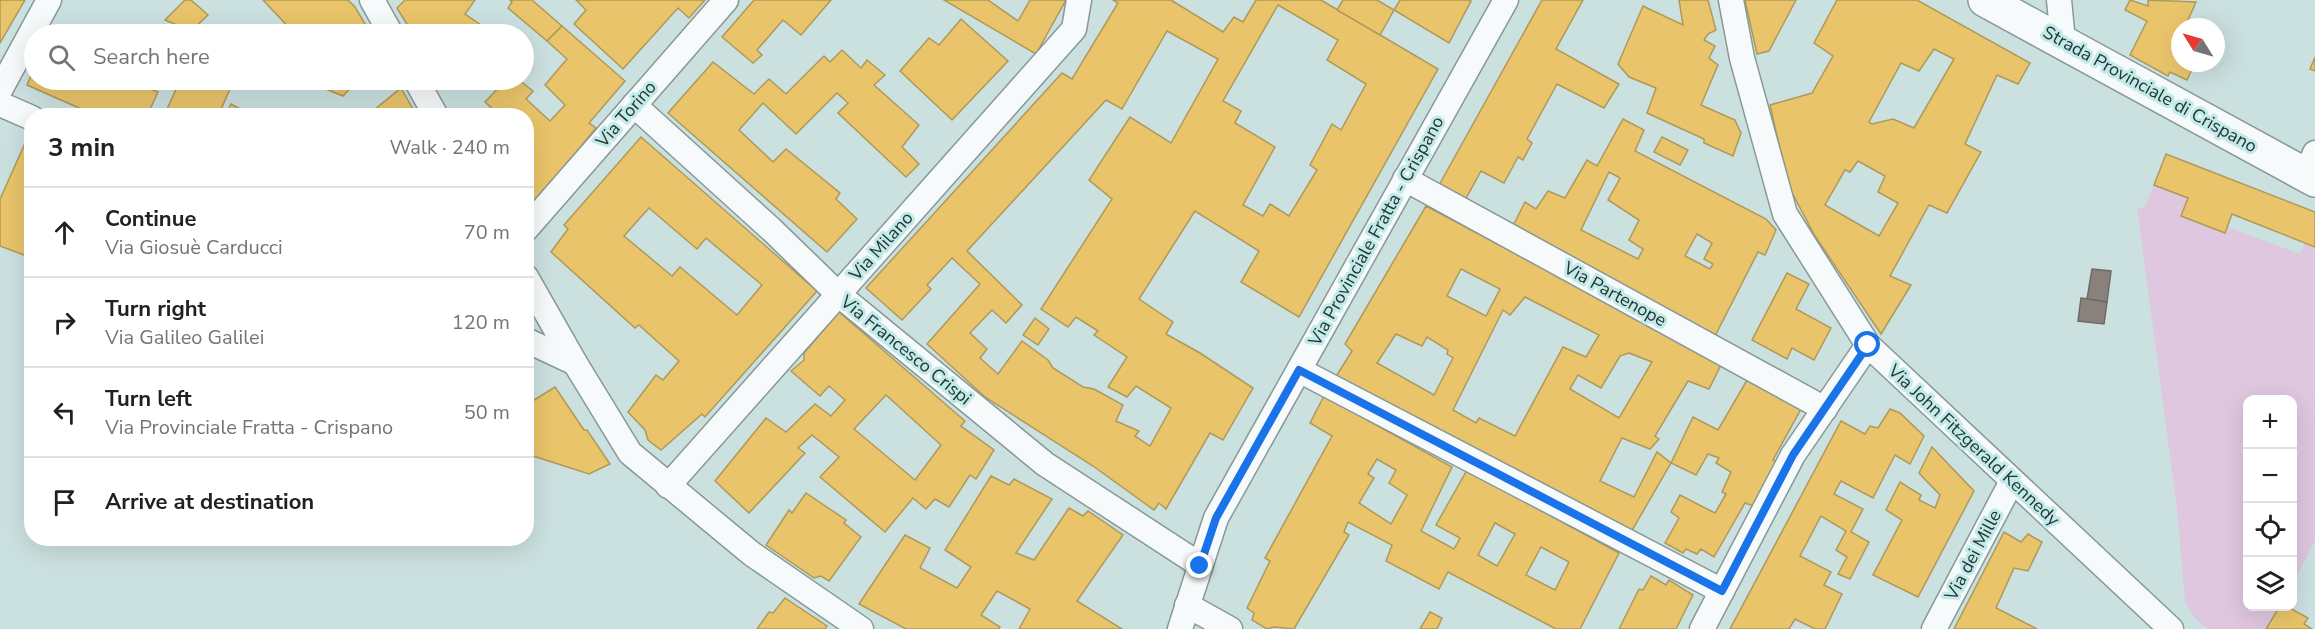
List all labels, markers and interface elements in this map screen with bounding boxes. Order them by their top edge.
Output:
north arrow [2171,18,2225,72]
street label: Strada Provinciale di Crispano [2039,20,2261,158]
search box [24,24,534,90]
icon: search [45,41,78,74]
text: Search here [93,42,210,72]
street label: Via Torino [590,76,662,153]
street label: Via Provinciale Fratta - Crispano [1302,112,1449,351]
text: 3 min [48,130,115,165]
text: Walk · 240 m [390,134,510,161]
text: Continue [105,204,196,234]
street label: Via Milano [843,206,918,287]
icon: ahead [48,216,81,249]
text: 70 m [464,219,510,246]
text: Via Giosuè Carducci [105,234,283,261]
street label: Via Partenope [1558,255,1671,332]
street label: Via Francesco Crispi [835,289,976,410]
text: Turn right [105,294,206,324]
icon: right [48,306,81,339]
text: 120 m [452,309,510,336]
text: Via Galileo Galilei [105,324,264,351]
route start [1854,331,1880,357]
street label: Via John Fitzgerald Kennedy [1882,358,2066,532]
text: Turn left [105,384,192,414]
map controls [2243,395,2297,611]
button: + [2243,395,2297,449]
icon: left [48,396,81,429]
text: 50 m [464,399,510,426]
text: Via Provinciale Fratta - Crispano [105,414,393,441]
button: − [2243,449,2297,503]
icon: arrive [48,486,81,519]
text: Arrive at destination [105,487,314,517]
button: locate [2243,503,2297,557]
street label: Via dei Mille [1939,506,2007,605]
route end [1186,552,1212,578]
button: layers [2243,557,2297,611]

